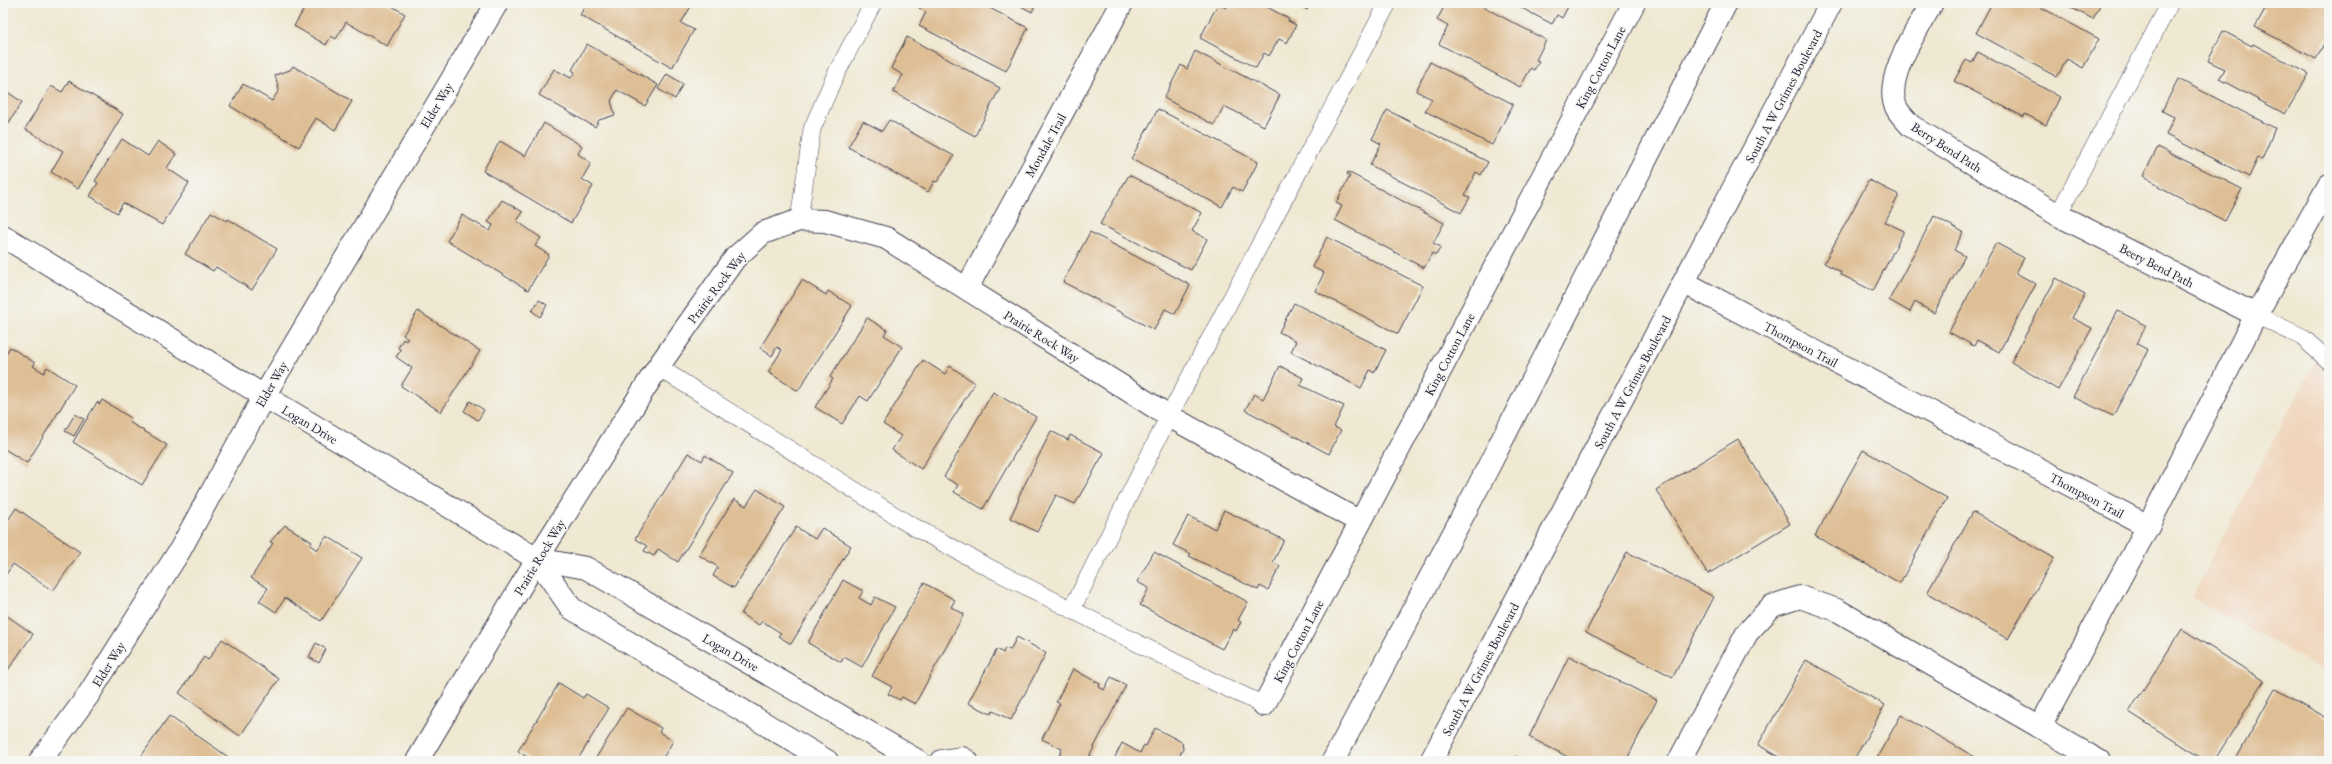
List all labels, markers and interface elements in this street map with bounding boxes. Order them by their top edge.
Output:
street label: King Cotton Lane [1571,23,1629,112]
street label: South A W Grimes Boulevard [1741,26,1826,166]
street label: Elder Way [416,79,457,131]
street label: Mondale Trail [1021,110,1070,180]
street label: Berry Bend Path [1908,118,1986,177]
street label: Beery Bend Path [2117,239,2197,292]
street label: Prairie Rock Way [684,248,749,327]
street label: Prairie Rock Way [1001,306,1083,367]
street label: King Cotton Lane [1420,310,1478,399]
street label: South A W Grimes Boulevard [1590,312,1675,452]
street label: Thompson Trail [1761,318,1841,371]
street label: Elder Way [251,358,292,410]
street label: Logan Drive [279,401,341,448]
street label: Thompson Trail [2047,469,2127,522]
street label: Prairie Rock Way [510,516,569,599]
street label: King Cotton Lane [1269,597,1327,686]
street label: South A W Grimes Boulevard [1438,599,1523,739]
street label: Logan Drive [700,630,762,675]
street label: Elder Way [88,638,129,690]

